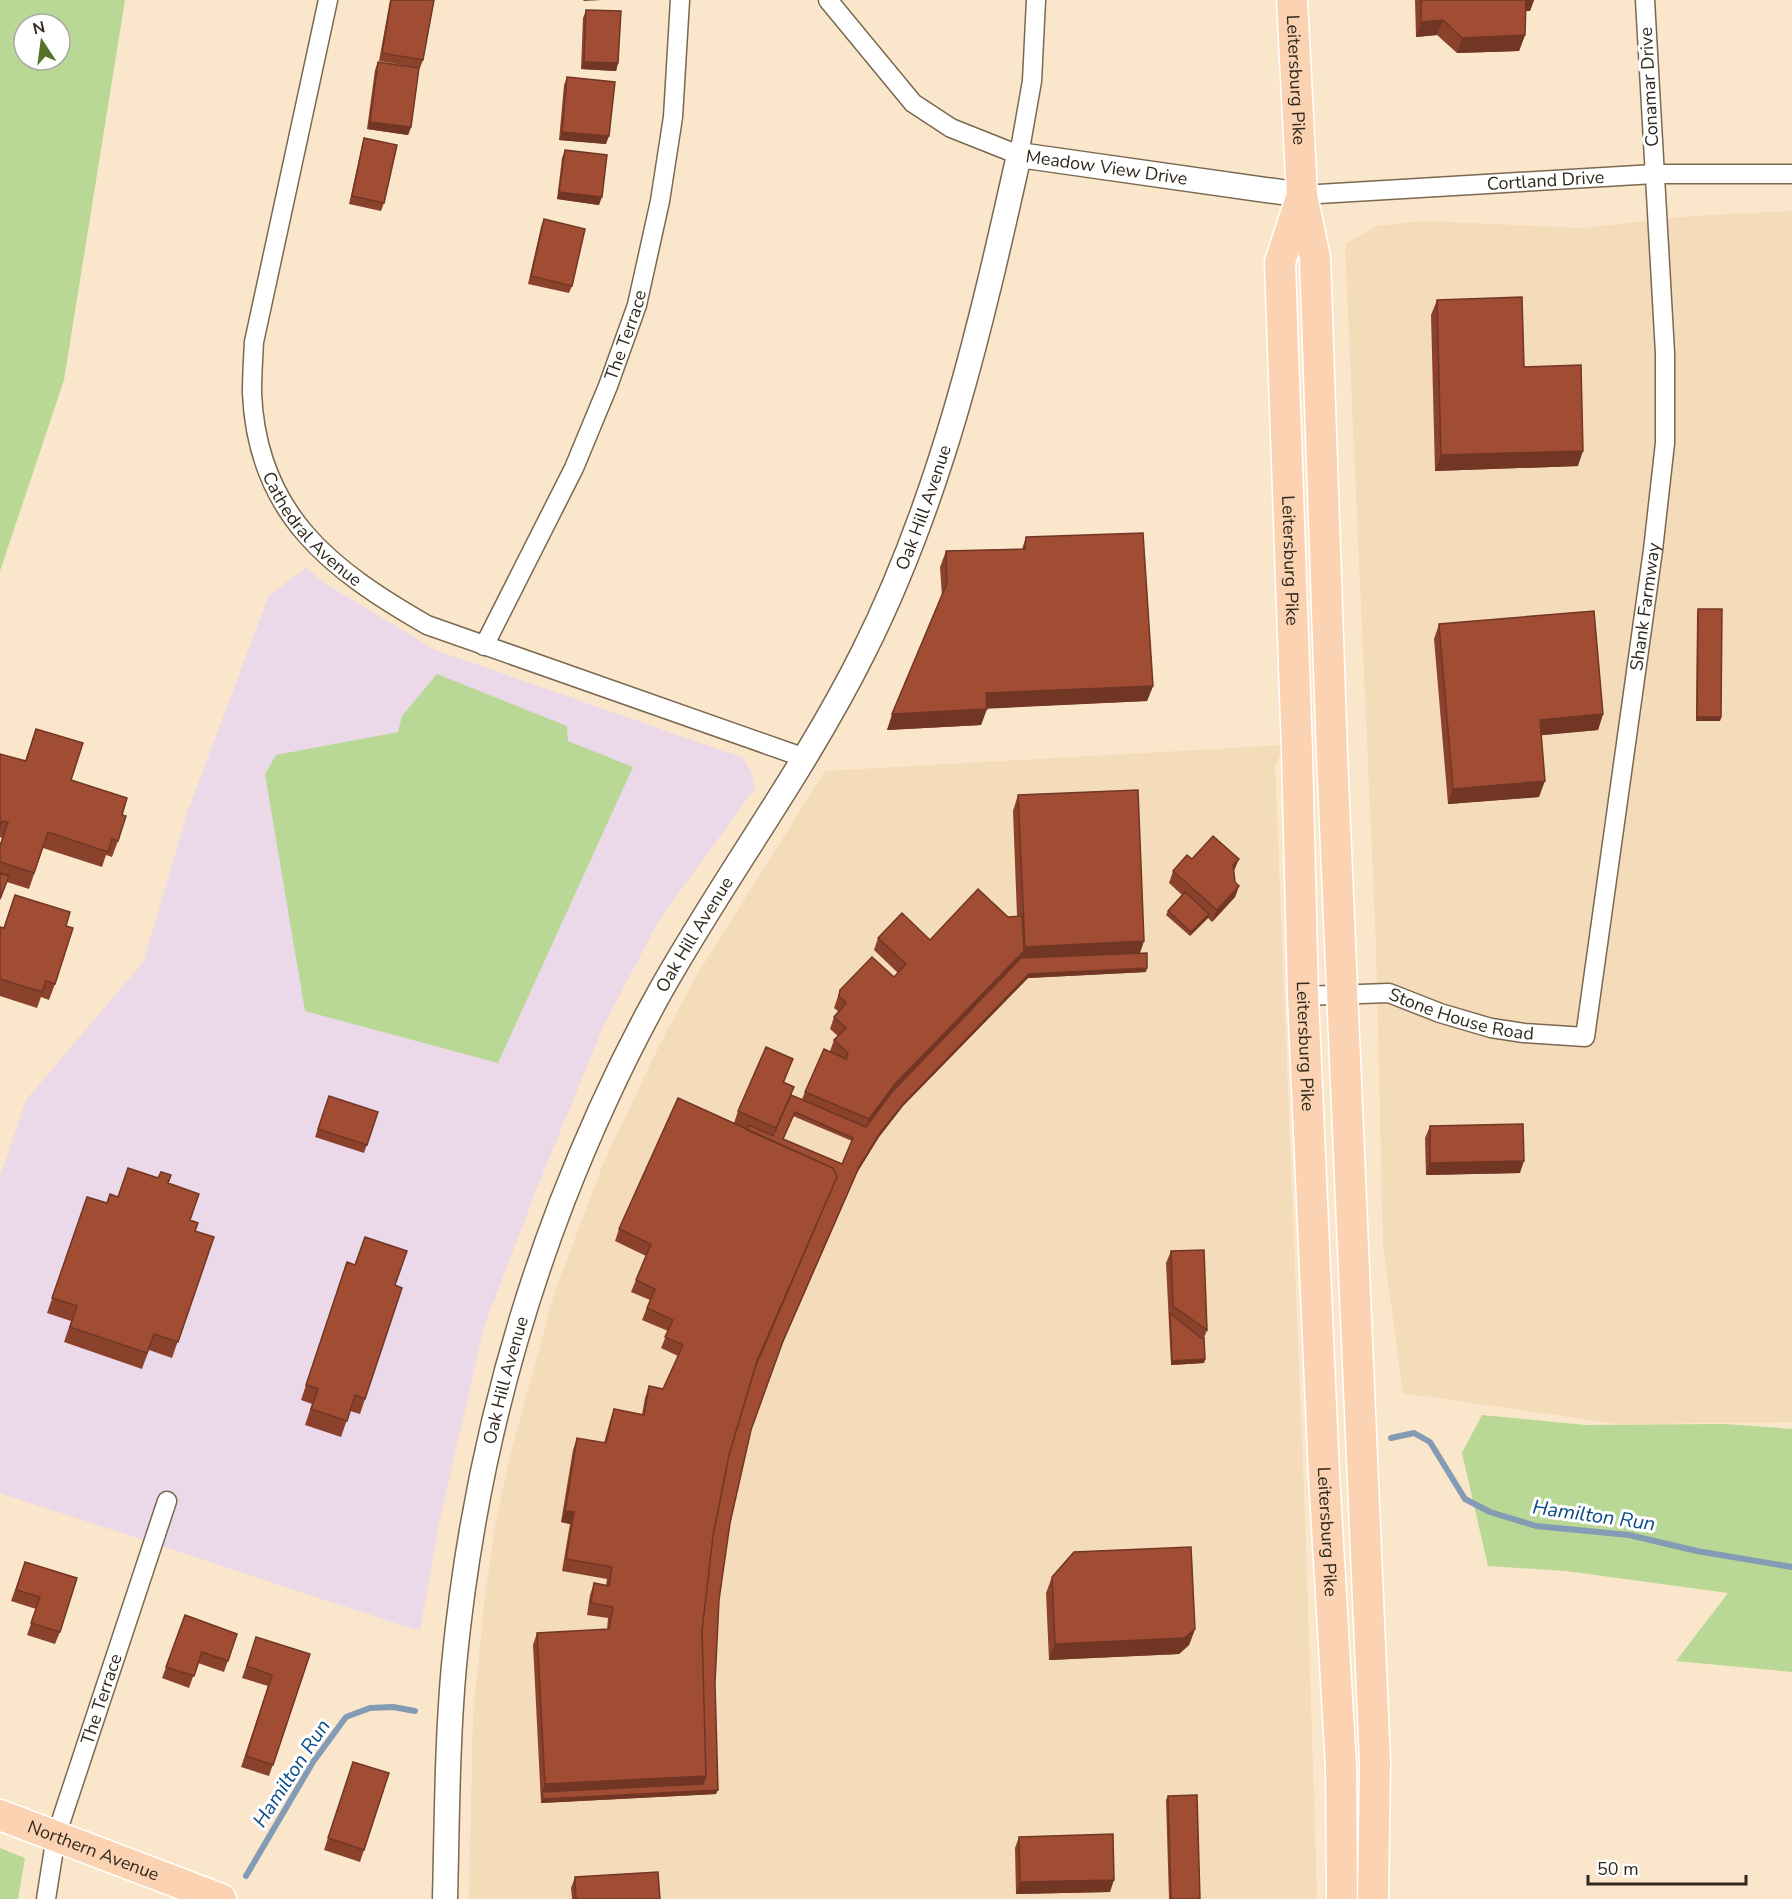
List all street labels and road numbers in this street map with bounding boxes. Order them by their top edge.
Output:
street label: Leitersburg Pike [1281,14,1311,146]
street label: Conamar Drive [1634,26,1664,148]
street label: Meadow View Drive [1024,144,1189,191]
street label: Cortland Drive [1486,165,1605,196]
street label: The Terrace [599,288,652,384]
street label: Oak Hill Avenue [890,442,957,574]
street label: Cathedral Avenue [257,468,367,592]
street label: Leitersburg Pike [1276,495,1305,626]
street label: Shank Farmway [1624,541,1666,672]
street label: Oak Hill Avenue [650,872,739,997]
street label: Leitersburg Pike [1291,981,1320,1112]
street label: Stone House Road [1385,982,1535,1046]
street label: Oak Hill Avenue [477,1313,534,1447]
street label: Leitersburg Pike [1312,1466,1343,1598]
street label: The Terrace [75,1651,128,1748]
street label: Northern Avenue [24,1815,163,1886]

